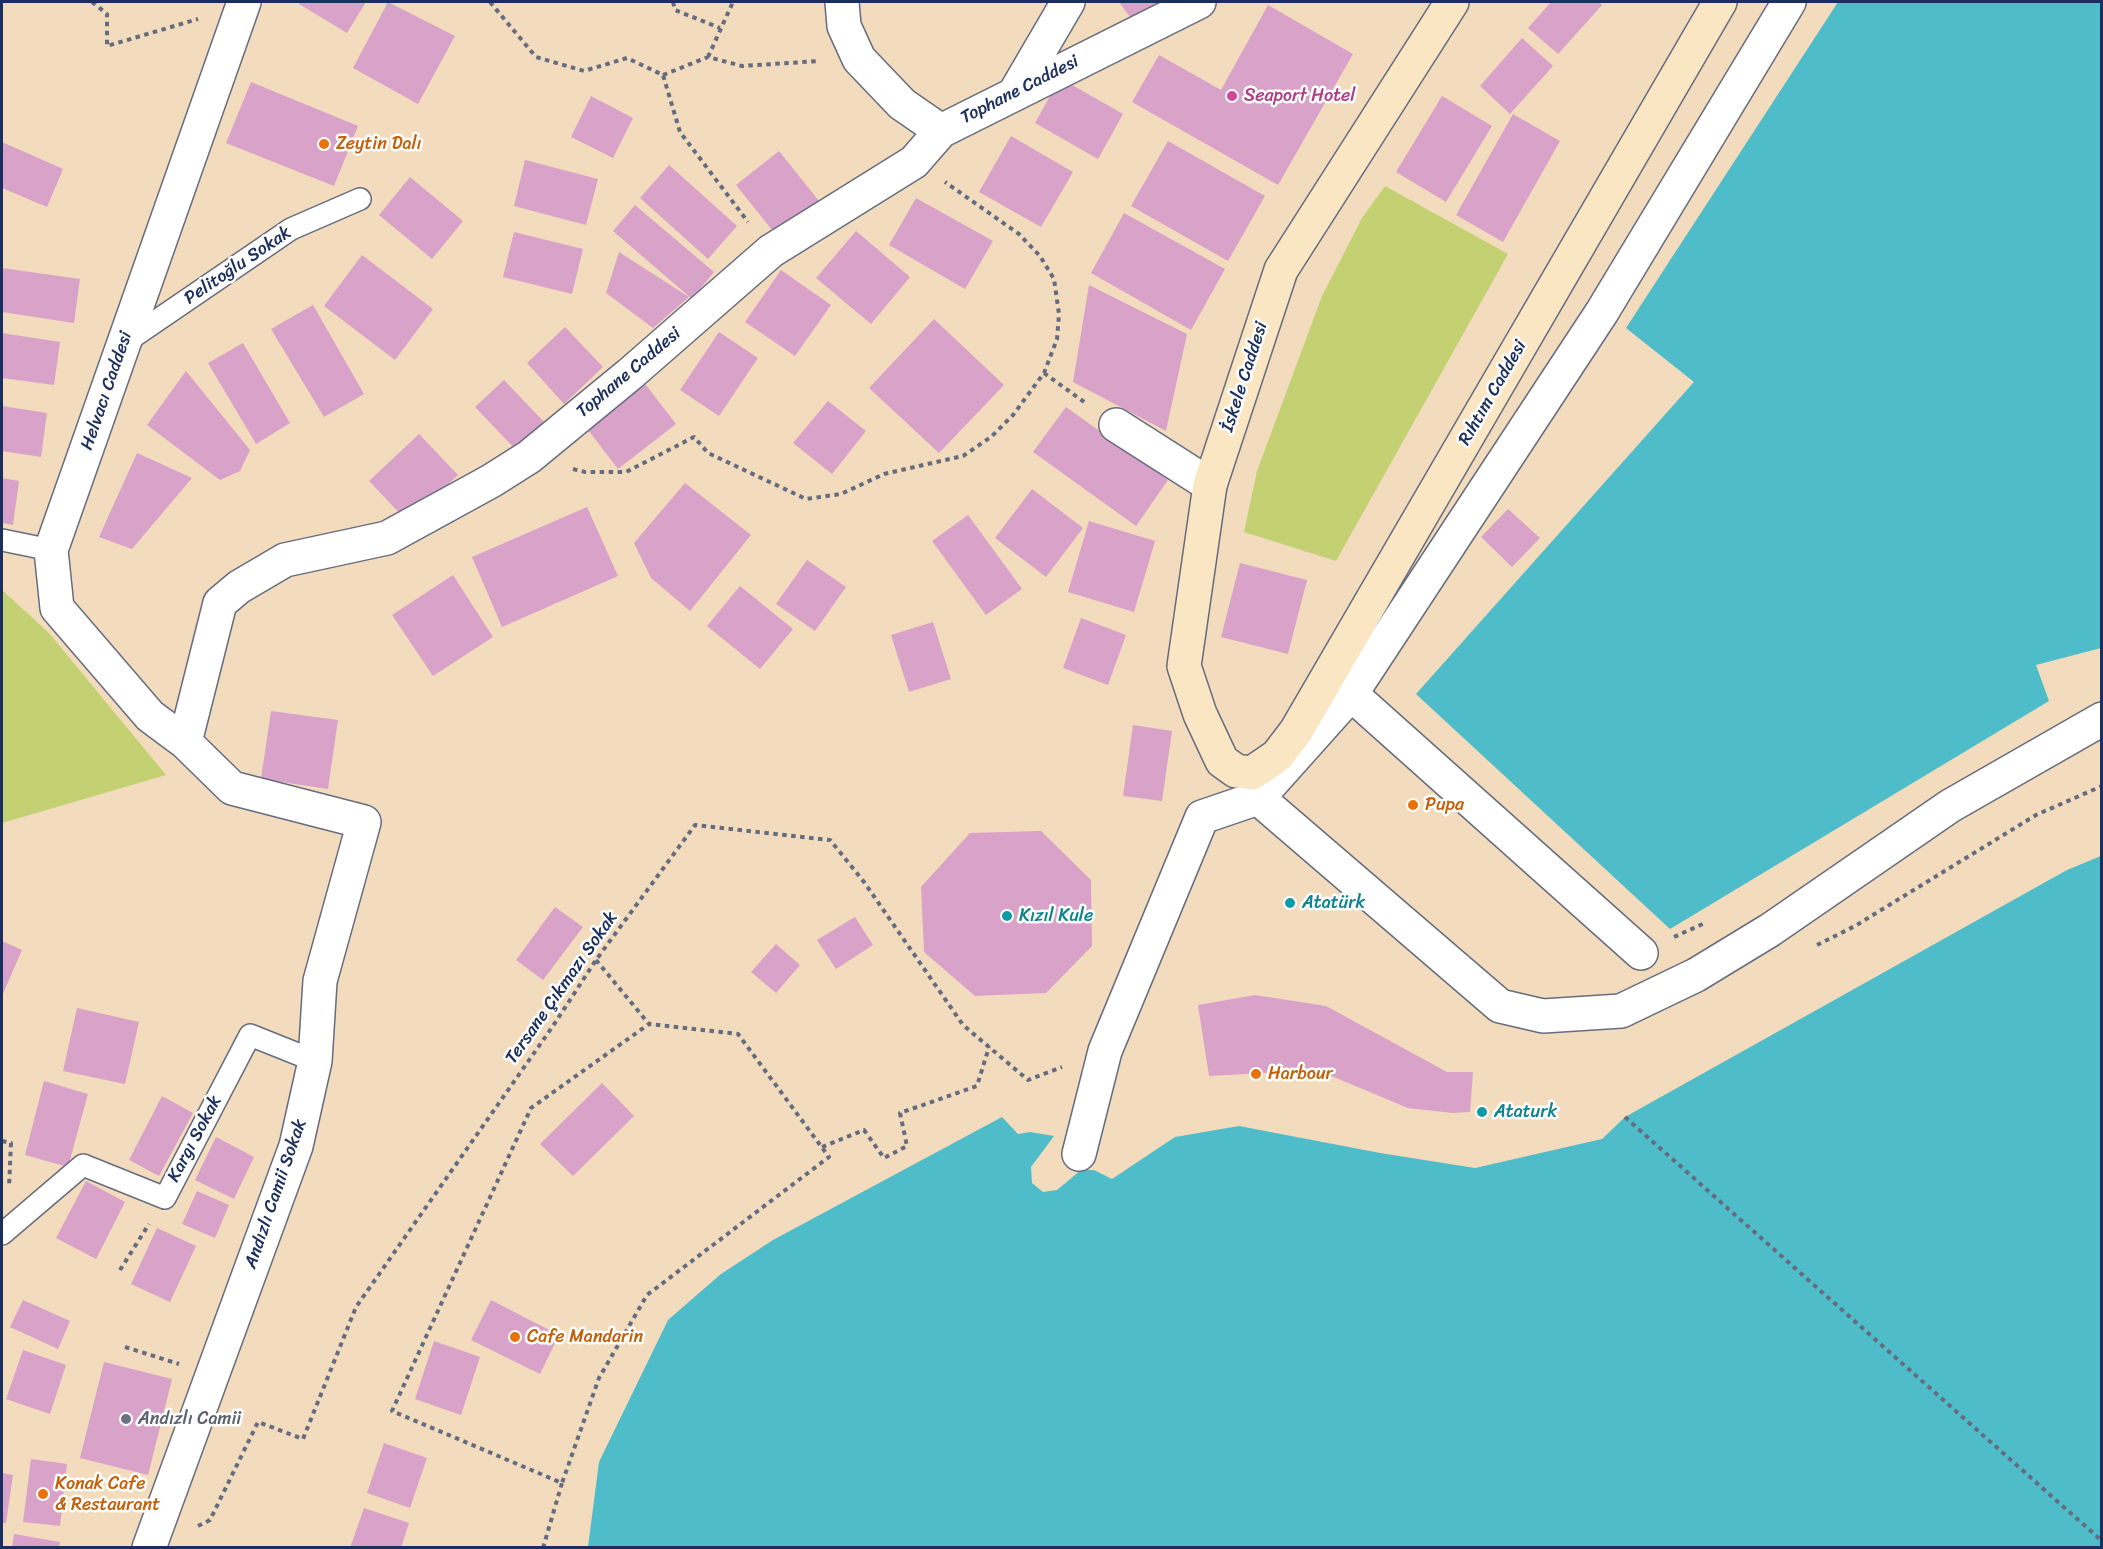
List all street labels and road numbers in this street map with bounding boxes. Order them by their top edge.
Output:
street label: Tophane Caddesi [957,51,1083,129]
street label: Pelitoğlu Sokak [180,222,296,310]
street label: İskele Caddesi [1217,319,1273,435]
street label: Tophane Caddesi [572,323,686,423]
street label: Helvacı Caddesi [77,329,137,453]
street label: Rıhtım Caddesi [1454,337,1532,449]
street label: Tersane Çıkmazı Sokak [501,908,623,1068]
street label: Kargı Sokak [163,1092,227,1186]
street label: Andızlı Camii Sokak [240,1116,312,1272]

